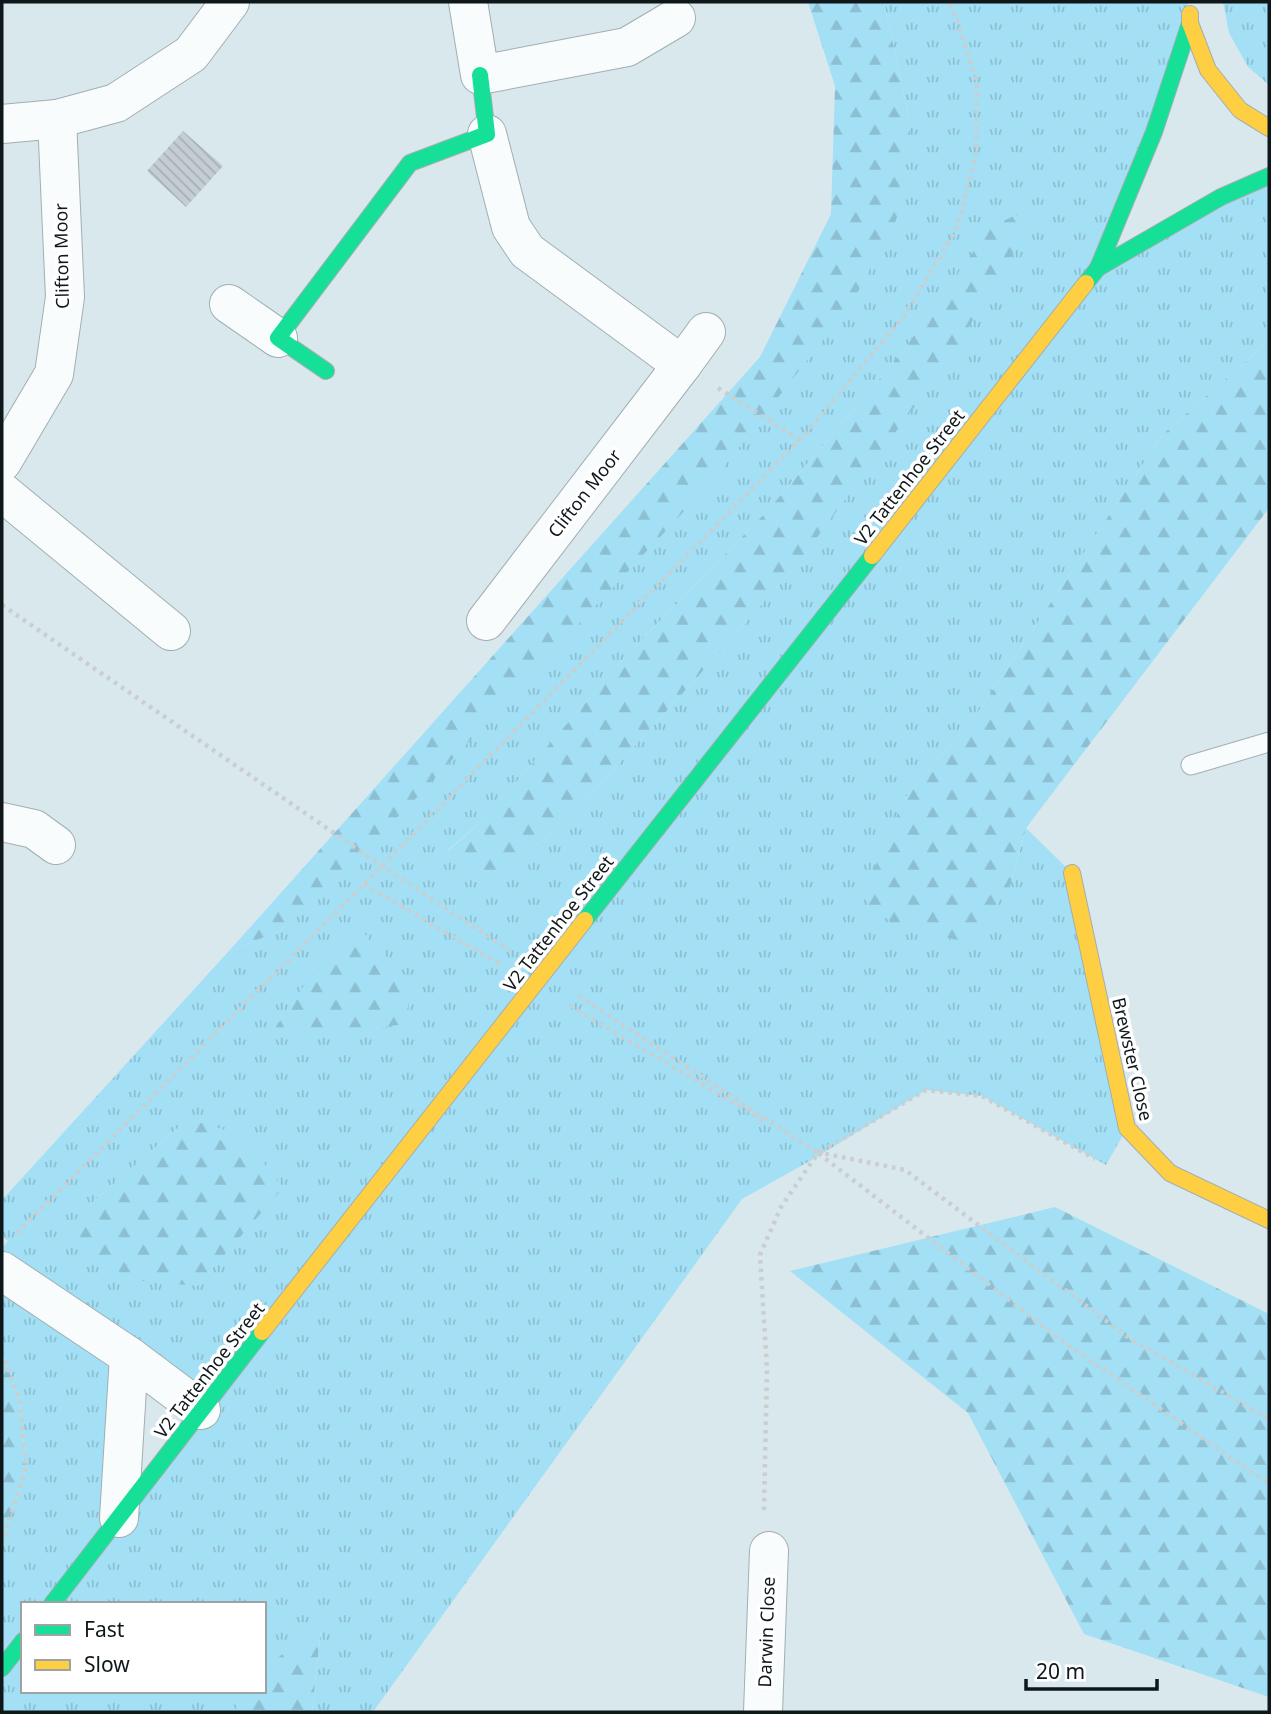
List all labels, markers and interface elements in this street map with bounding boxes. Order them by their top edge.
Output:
street label: Clifton Moor [48,202,74,309]
street label: V2 Tattenhoe Street [848,404,970,550]
street label: Clifton Moor [542,444,626,542]
street label: V2 Tattenhoe Street [497,850,619,996]
street label: Brewster Close [1107,995,1159,1123]
street label: V2 Tattenhoe Street [148,1297,270,1443]
street label: Darwin Close [752,1576,780,1688]
legend [21,1602,266,1693]
text: Fast [84,1615,125,1643]
scale bar [1026,1648,1157,1692]
text: Slow [84,1650,130,1678]
text: 20 m [1036,1657,1085,1685]

